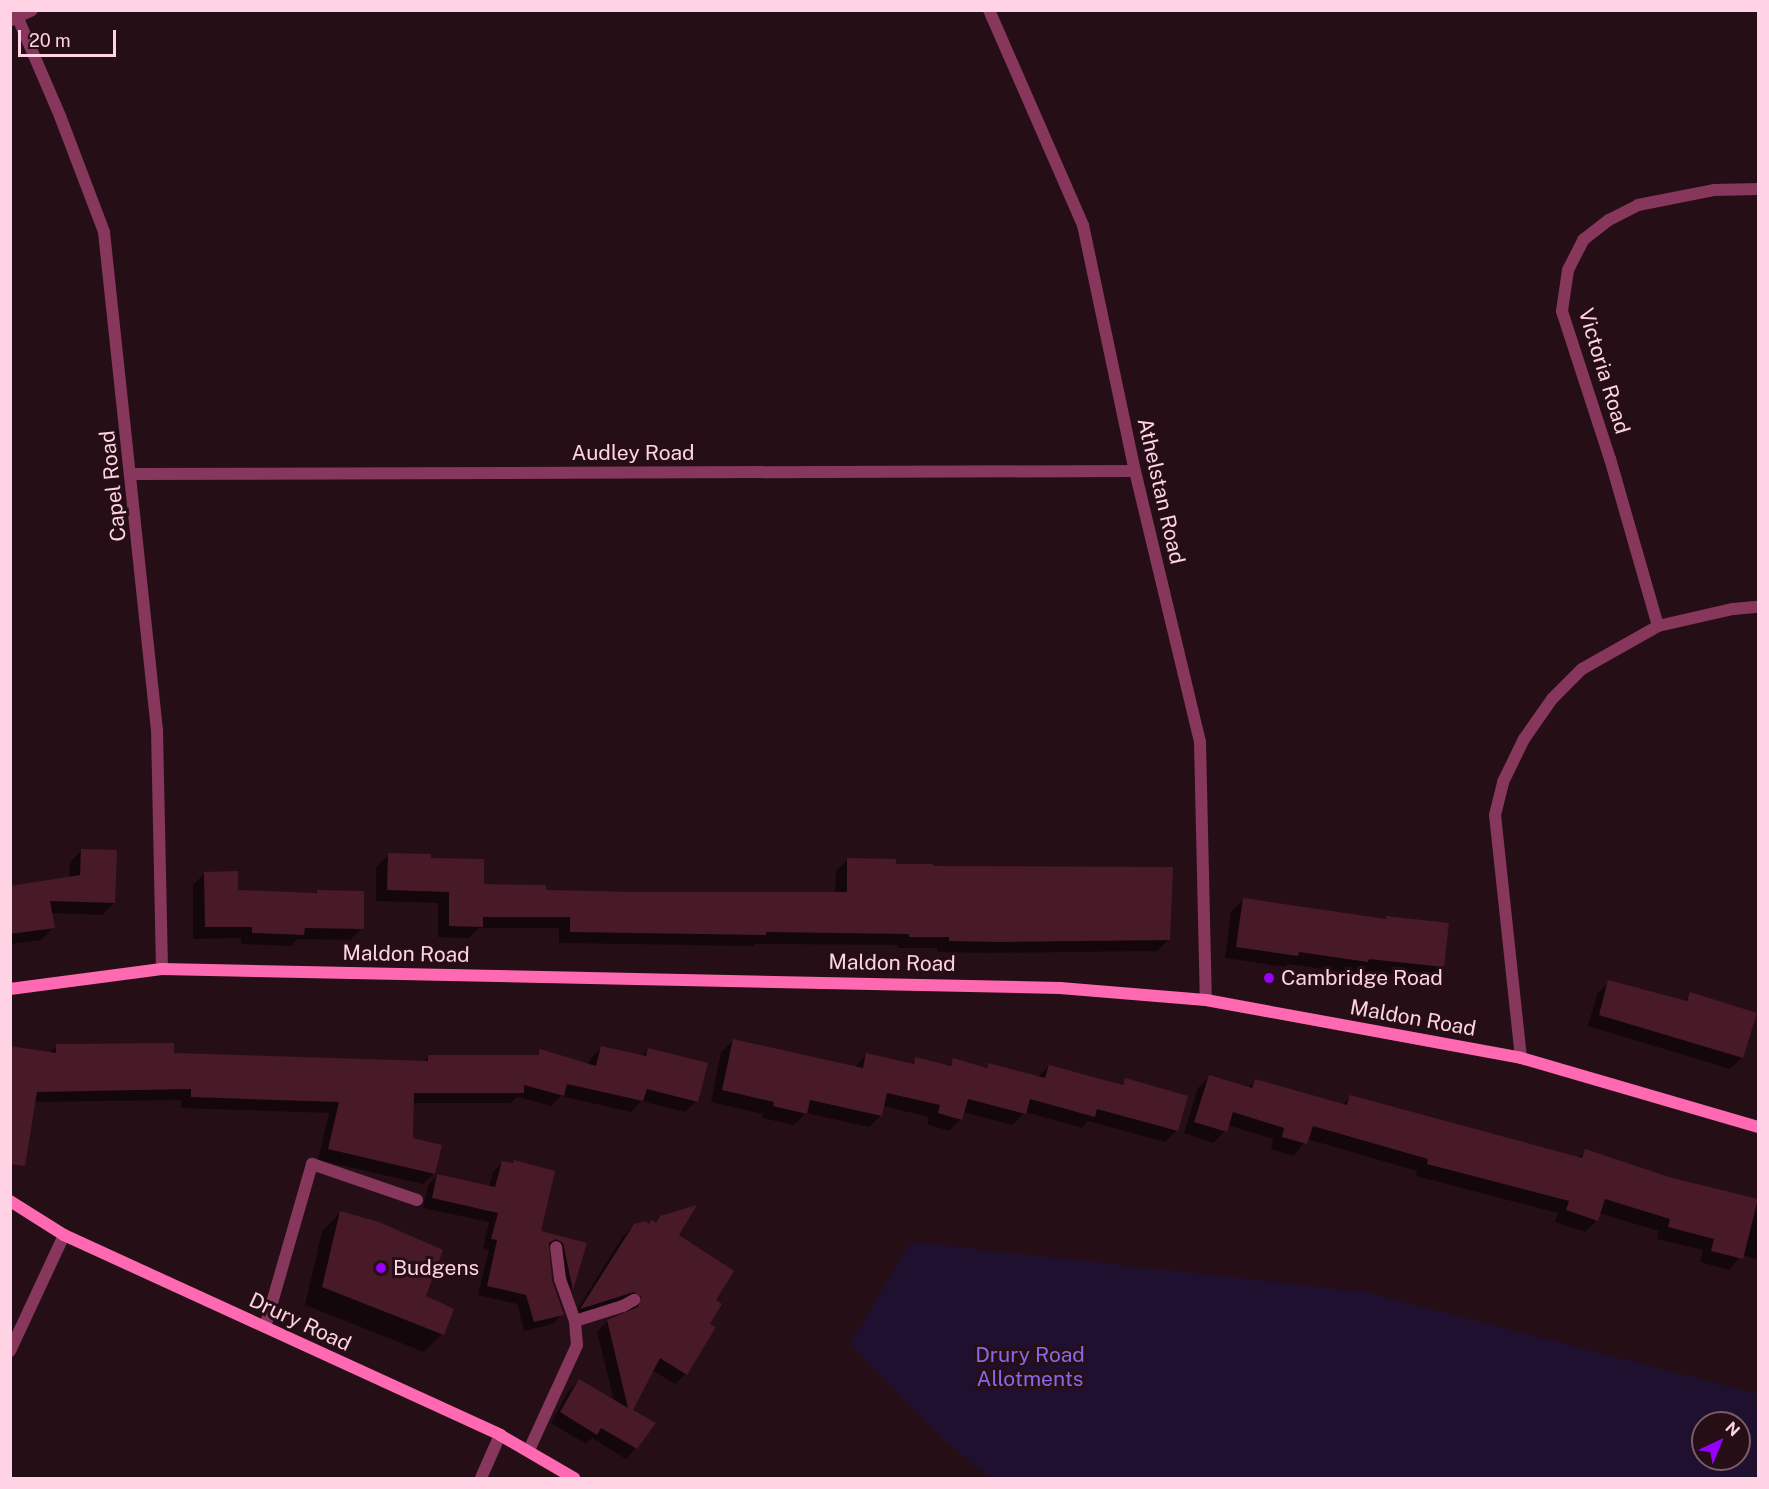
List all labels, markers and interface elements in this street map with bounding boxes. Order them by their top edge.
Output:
scale bar [21,18,118,56]
text: 20 m [29,30,71,51]
street label: Victoria Road [1573,305,1635,437]
street label: Athelstan Road [1132,416,1190,566]
street label: Capel Road [95,429,131,543]
street label: Audley Road [571,440,695,466]
street label: Maldon Road [342,940,470,968]
street label: Maldon Road [828,949,956,977]
place label: Cambridge Road [1281,965,1443,991]
marker: Cambridge Road [1262,971,1276,985]
street label: Maldon Road [1348,995,1478,1041]
place label: Budgens [393,1255,479,1281]
marker: Budgens [374,1261,388,1275]
street label: Drury Road [245,1287,355,1357]
park label: Drury Road Allotments [975,1342,1085,1392]
north arrow [1691,1411,1751,1471]
text: N [1721,1418,1744,1440]

